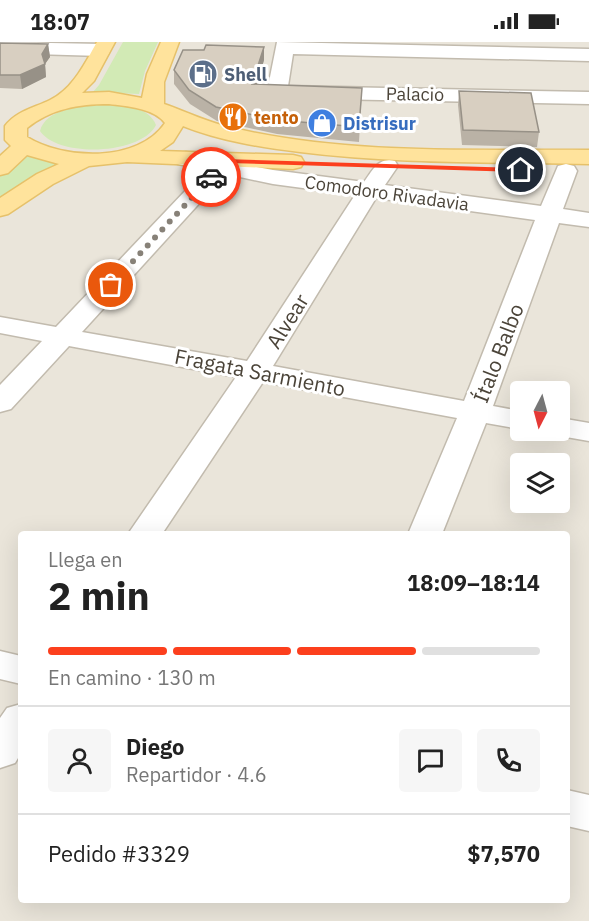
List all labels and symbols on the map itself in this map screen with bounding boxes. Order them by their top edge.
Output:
fuel station icon: Shell [187,58,219,90]
place label: Shell [224,63,267,86]
street label: Palacio [386,82,444,106]
restaurant icon: tento [217,101,249,133]
place label: tento [254,106,299,129]
shop icon: Distrisur [306,107,338,139]
place label: Distrisur [343,112,416,135]
pin [495,144,546,195]
courier [181,147,241,207]
street label: Comodoro Rivadavia [303,170,471,216]
pin [85,259,136,310]
street label: Alvear [259,288,315,354]
street label: Ítalo Balbo [466,299,530,407]
street label: Fragata Sarmiento [172,342,348,402]
north arrow [510,381,570,441]

